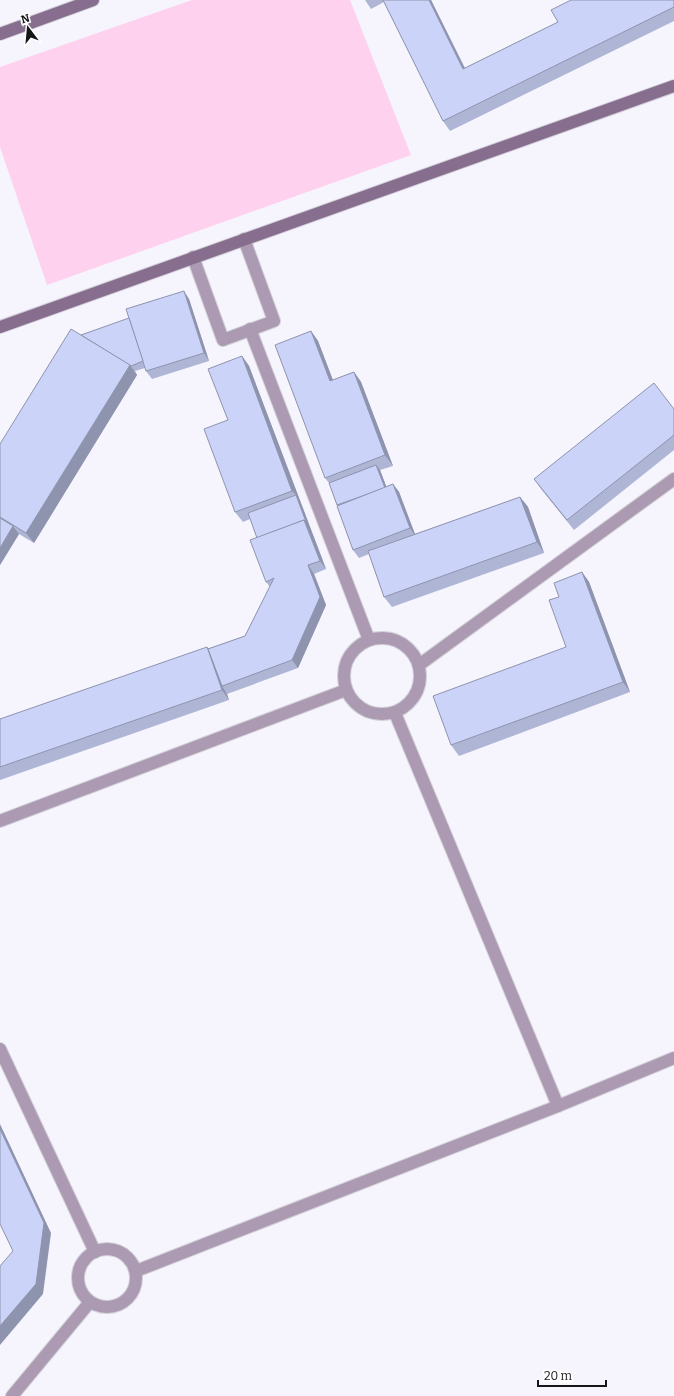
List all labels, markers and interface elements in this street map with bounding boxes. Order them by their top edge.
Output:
north arrow [8,8,48,48]
text: N [20,11,32,26]
scale bar [538,1362,606,1388]
text: 20 m [544,1369,573,1383]

